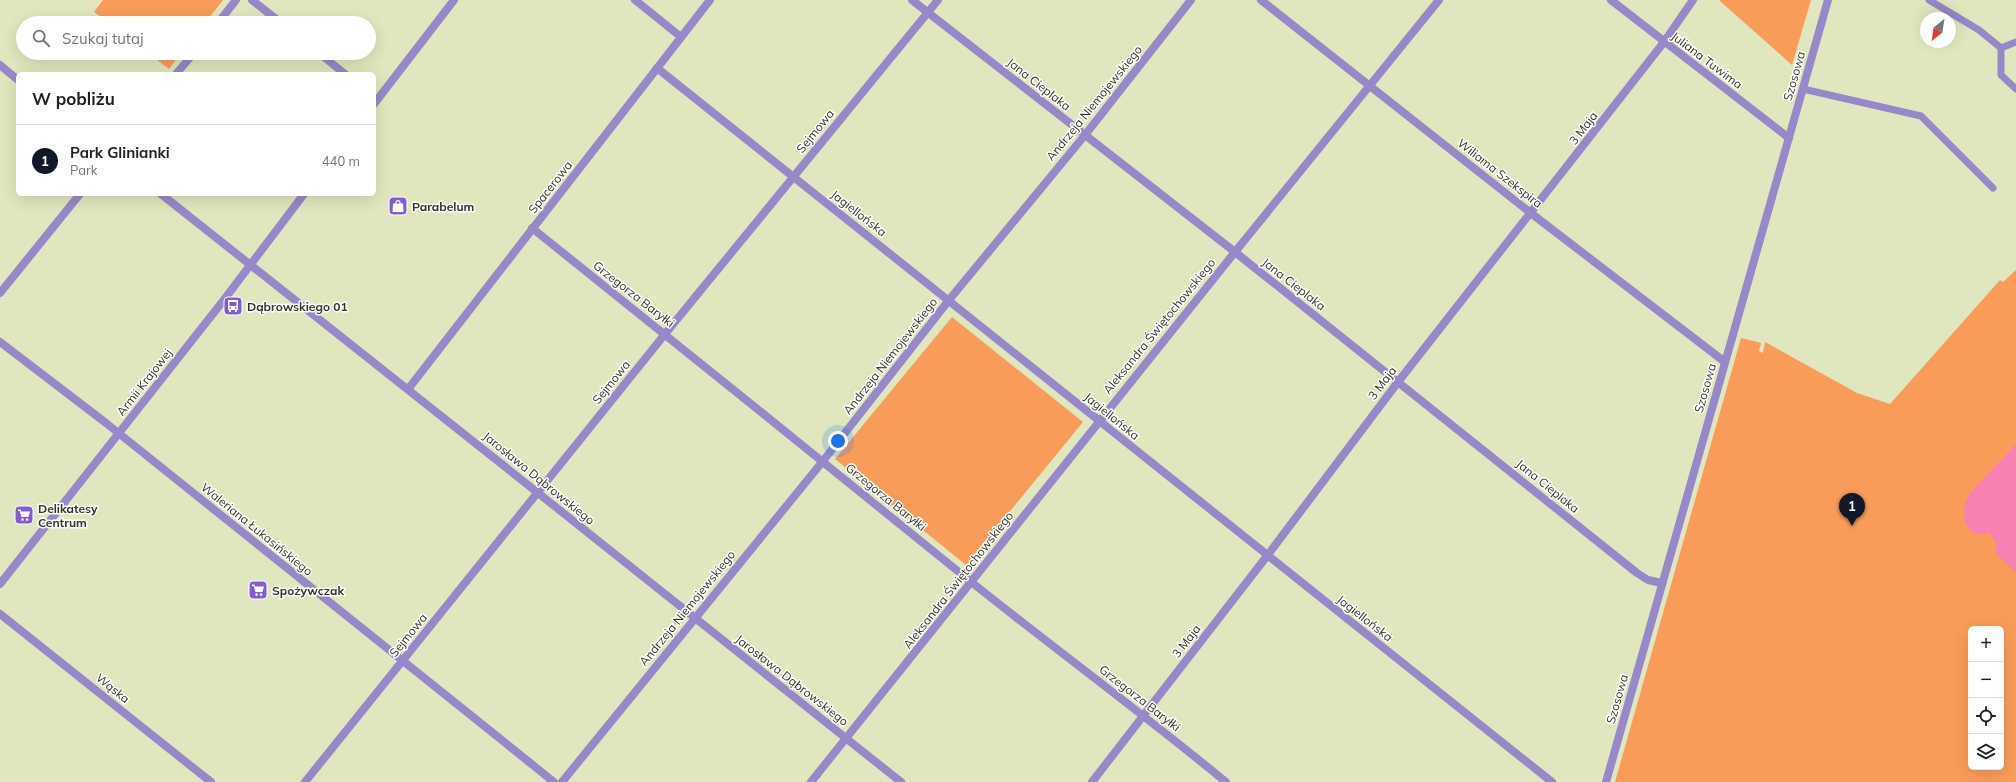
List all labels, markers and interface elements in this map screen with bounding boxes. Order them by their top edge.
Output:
north arrow [1920,12,1956,48]
search box [16,16,376,60]
icon: search [30,27,52,49]
street label: Juliana Tuwima [1668,28,1746,92]
text: Szukaj tutaj [62,29,144,48]
street label: Andrzeja Niemojewskiego [1043,42,1145,164]
street label: Szosowa [1780,50,1808,102]
street label: Jana Cieplaka [1004,54,1074,114]
text: W pobliżu [32,88,115,109]
street label: Sejmowa [793,106,837,156]
street label: 3 Maja [1565,108,1601,148]
street label: Wiliama Szekspira [1455,135,1545,211]
text: Park Glinianki [70,143,170,162]
text: 1 [41,153,49,169]
text: 440 m [322,153,360,169]
street label: Spacerowa [525,158,575,216]
text: Park [70,162,97,178]
street label: Jagiellońska [828,187,890,239]
shop icon: Parabelum [387,195,409,217]
place label: Parabelum [412,199,475,214]
street label: Jana Cieplaka [1259,254,1329,314]
street label: Aleksandra Świętochowskiego [1100,255,1218,397]
street label: Grzegorza Baryłki [590,258,678,331]
street label: Andrzeja Niemojewskiego [840,294,940,417]
bus stop icon: Dąbrowskiego 01 [222,295,244,317]
place label: Dąbrowskiego 01 [247,299,348,314]
street label: Armii Krajowej [113,345,175,419]
street label: Sejmowa [589,357,633,407]
street label: Szosowa [1691,362,1719,414]
street label: 3 Maja [1365,363,1399,403]
street label: Jagiellońska [1081,389,1143,443]
street label: Jarosława Dąbrowskiego [480,428,598,528]
your location [828,431,848,451]
street label: Jana Cieplaka [1513,456,1583,516]
street label: Grzegorza Baryłki [843,460,929,534]
street label: Waleriana Łukasińskiego [198,479,316,579]
pin: 1 [1839,493,1865,526]
place label: Delikatesy Centrum [38,501,98,530]
supermarket icon: Delikatesy Centrum [13,504,35,526]
street label: Aleksandra Świętochowskiego [900,508,1016,652]
street label: Andrzeja Niemojewskiego [636,547,738,669]
supermarket icon: Spożywczak [247,579,269,601]
place label: Spożywczak [272,583,344,598]
street label: Jagiellońska [1334,592,1396,644]
street label: Sejmowa [386,610,430,660]
street label: 3 Maja [1168,621,1204,661]
map controls [1968,626,2004,770]
button: + [1968,626,2004,662]
street label: Jarosława Dąbrowskiego [733,631,852,729]
street label: Grzegorza Baryłki [1096,662,1184,735]
button: − [1968,662,2004,698]
street label: Wąska [93,670,133,706]
street label: Szosowa [1603,673,1631,725]
button: locate [1968,698,2004,734]
button: layers [1968,734,2004,770]

